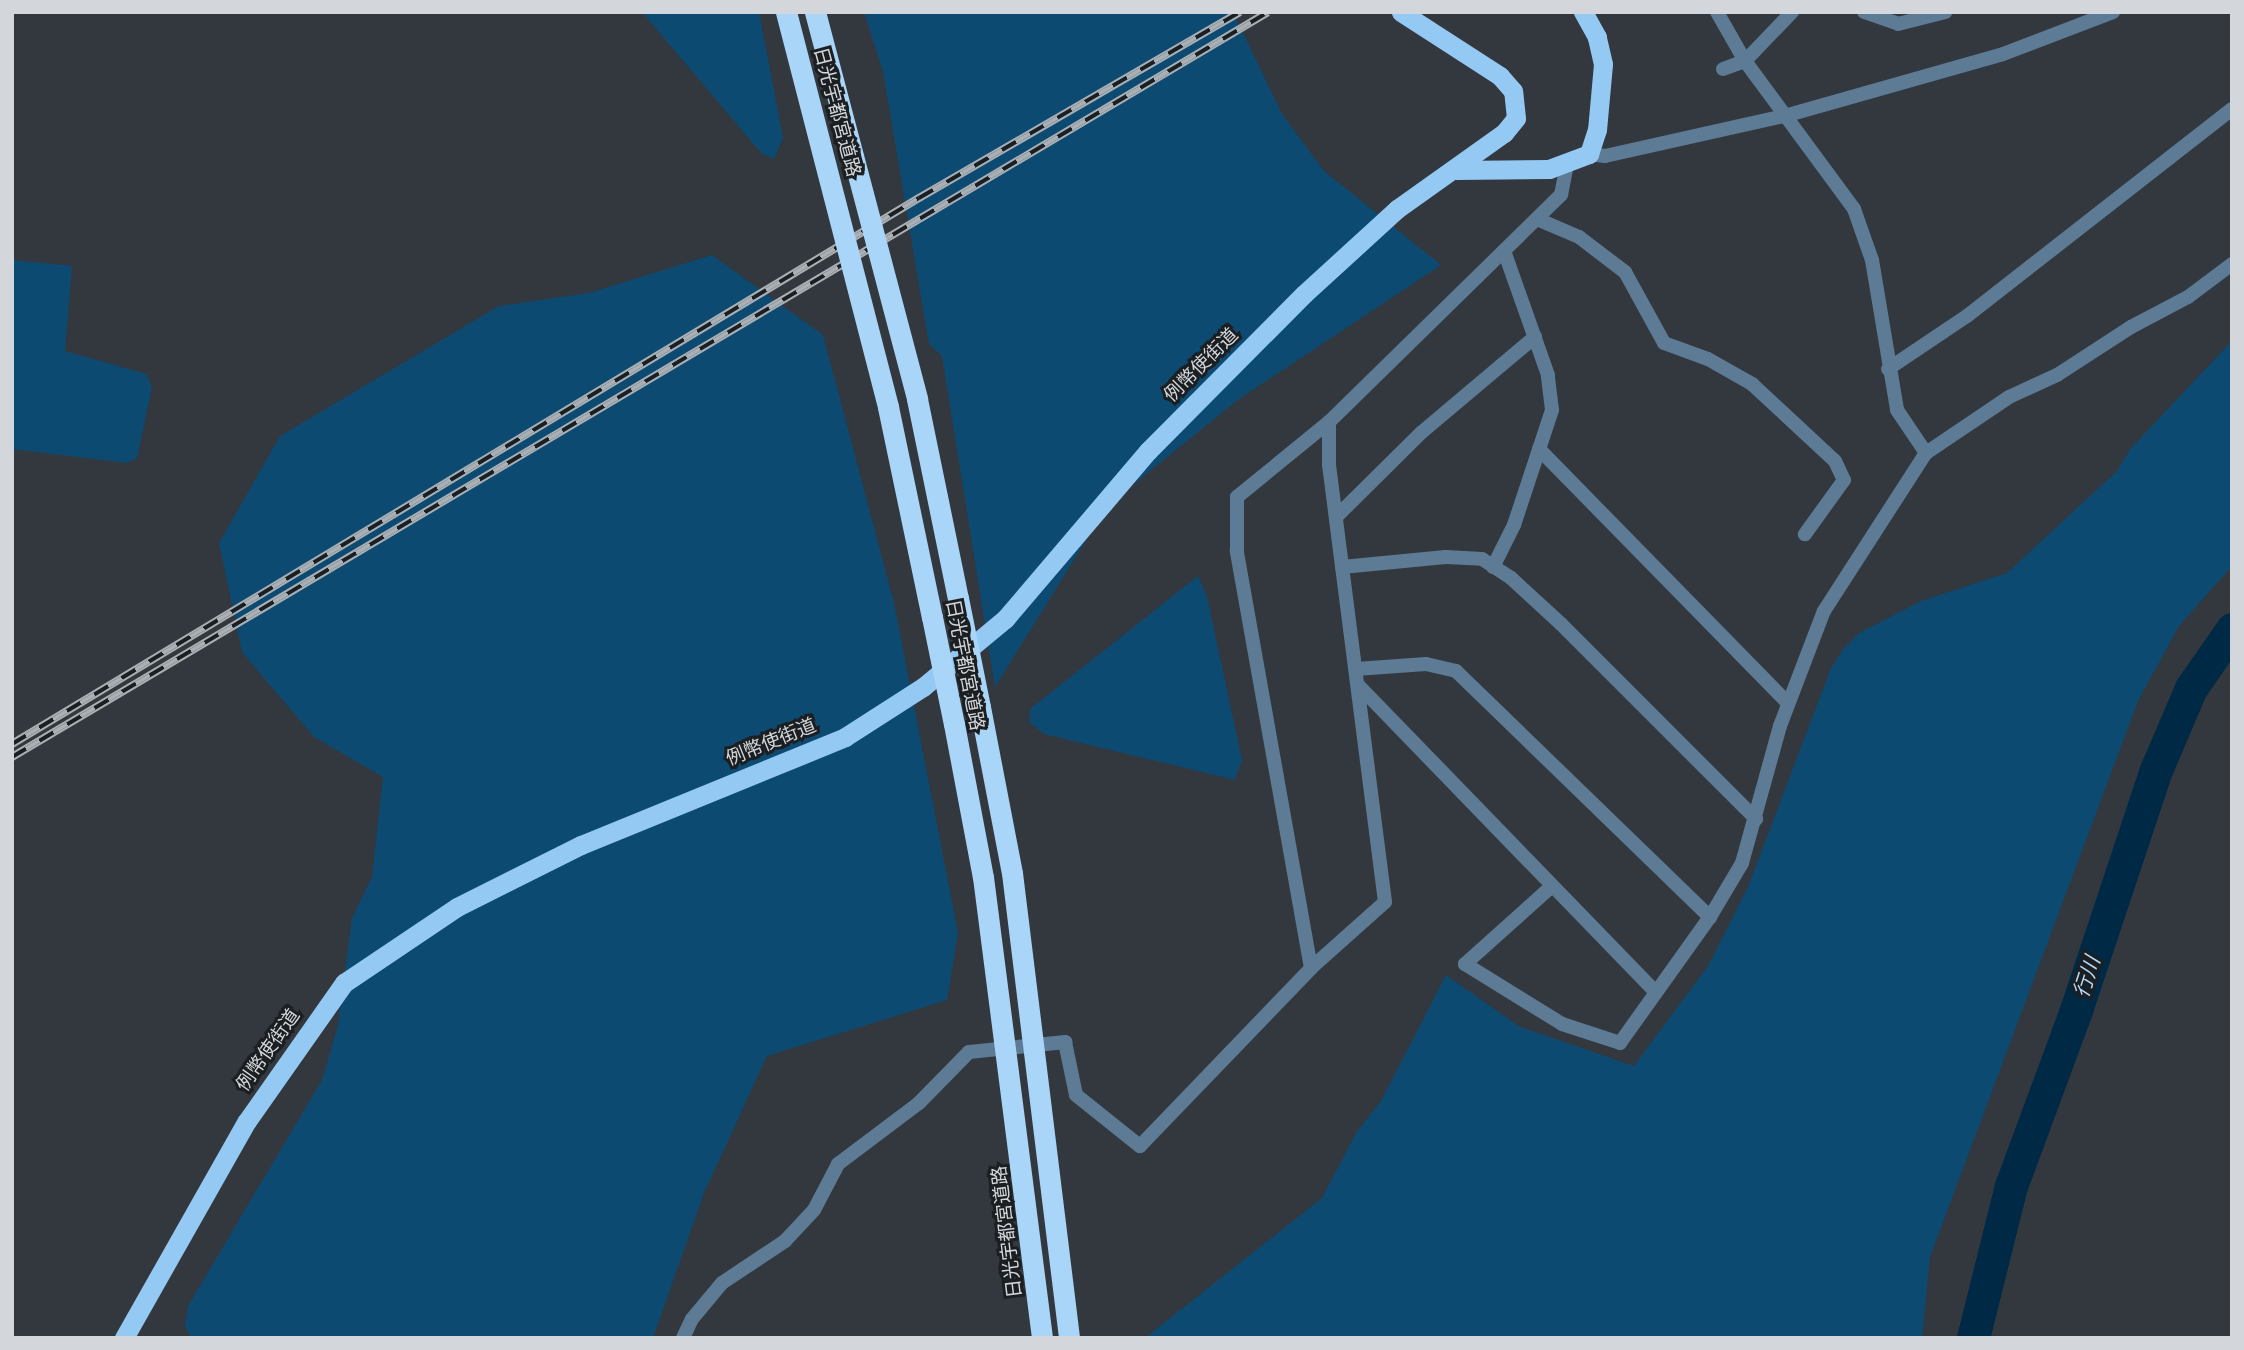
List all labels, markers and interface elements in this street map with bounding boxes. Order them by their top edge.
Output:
street label: 日光宇都宮道路 [809,45,865,179]
street label: 例幣使街道 [1159,323,1243,407]
street label: 日光宇都宮道路 [941,598,989,732]
street label: 例幣使街道 [723,714,819,770]
water label: 行川 [2069,953,2105,1001]
street label: 例幣使街道 [231,1005,305,1095]
street label: 日光宇都宮道路 [988,1165,1026,1299]

